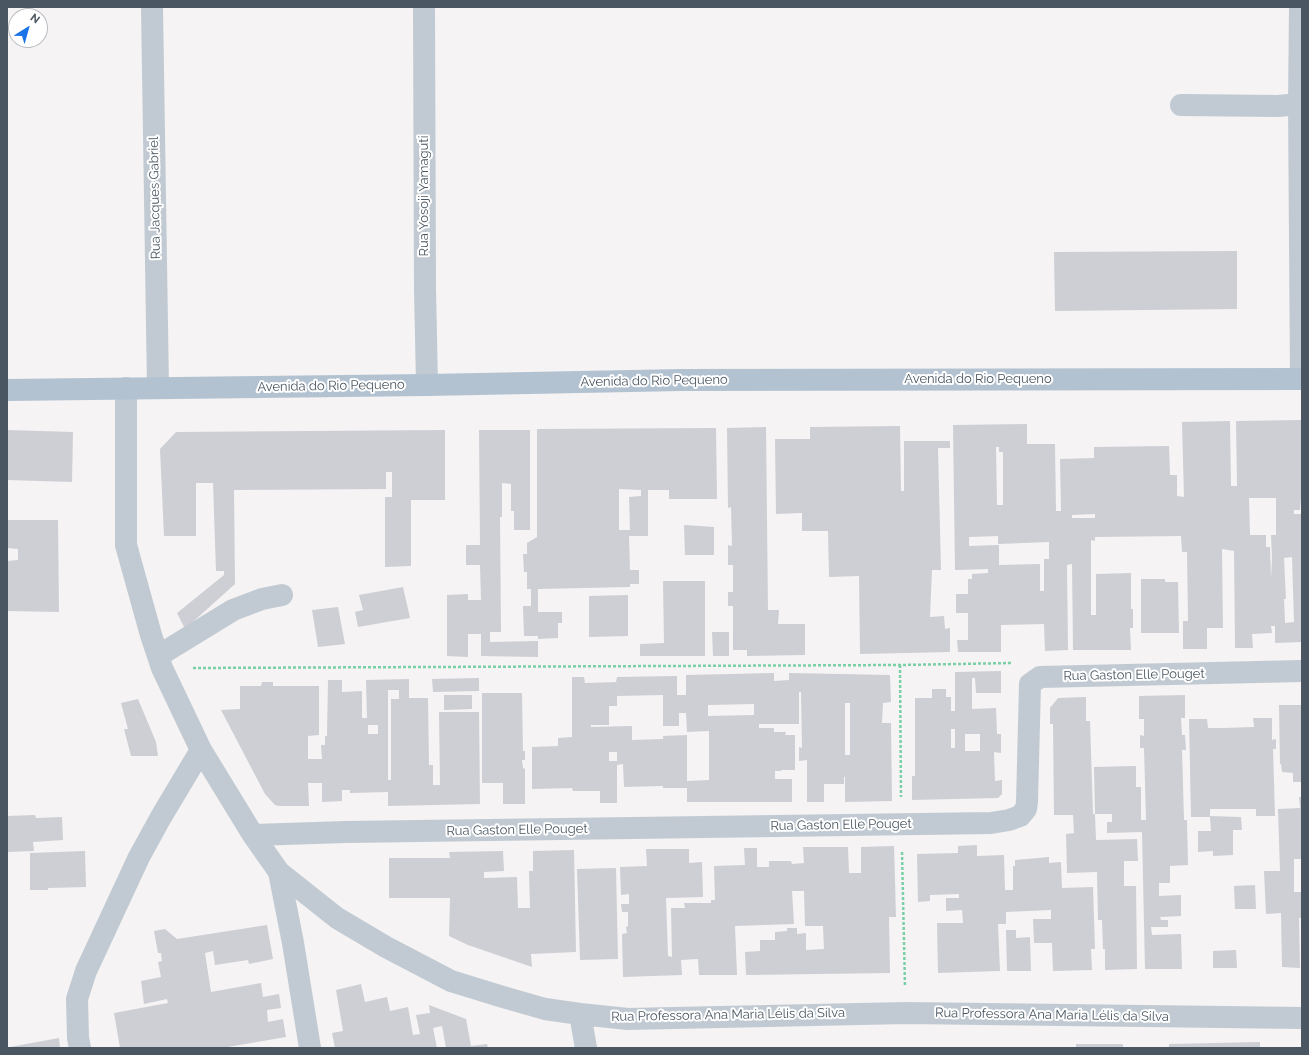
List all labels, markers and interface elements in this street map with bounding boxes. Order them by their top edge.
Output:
north arrow [8,8,48,48]
text: N [28,11,42,27]
street label: Rua Jacques Gabriel [146,136,164,260]
street label: Rua Yosoji Yamaguti [416,136,432,256]
street label: Avenida do Rio Pequeno [904,371,1052,387]
street label: Avenida do Rio Pequeno [580,372,728,390]
street label: Avenida do Rio Pequeno [257,377,405,395]
street label: Rua Gaston Elle Pouget [1063,666,1205,684]
street label: Rua Gaston Elle Pouget [770,816,912,834]
street label: Rua Gaston Elle Pouget [446,821,588,839]
street label: Rua Professora Ana Maria Lélis da Silva [611,1005,845,1025]
street label: Rua Professora Ana Maria Lélis da Silva [935,1005,1169,1025]

